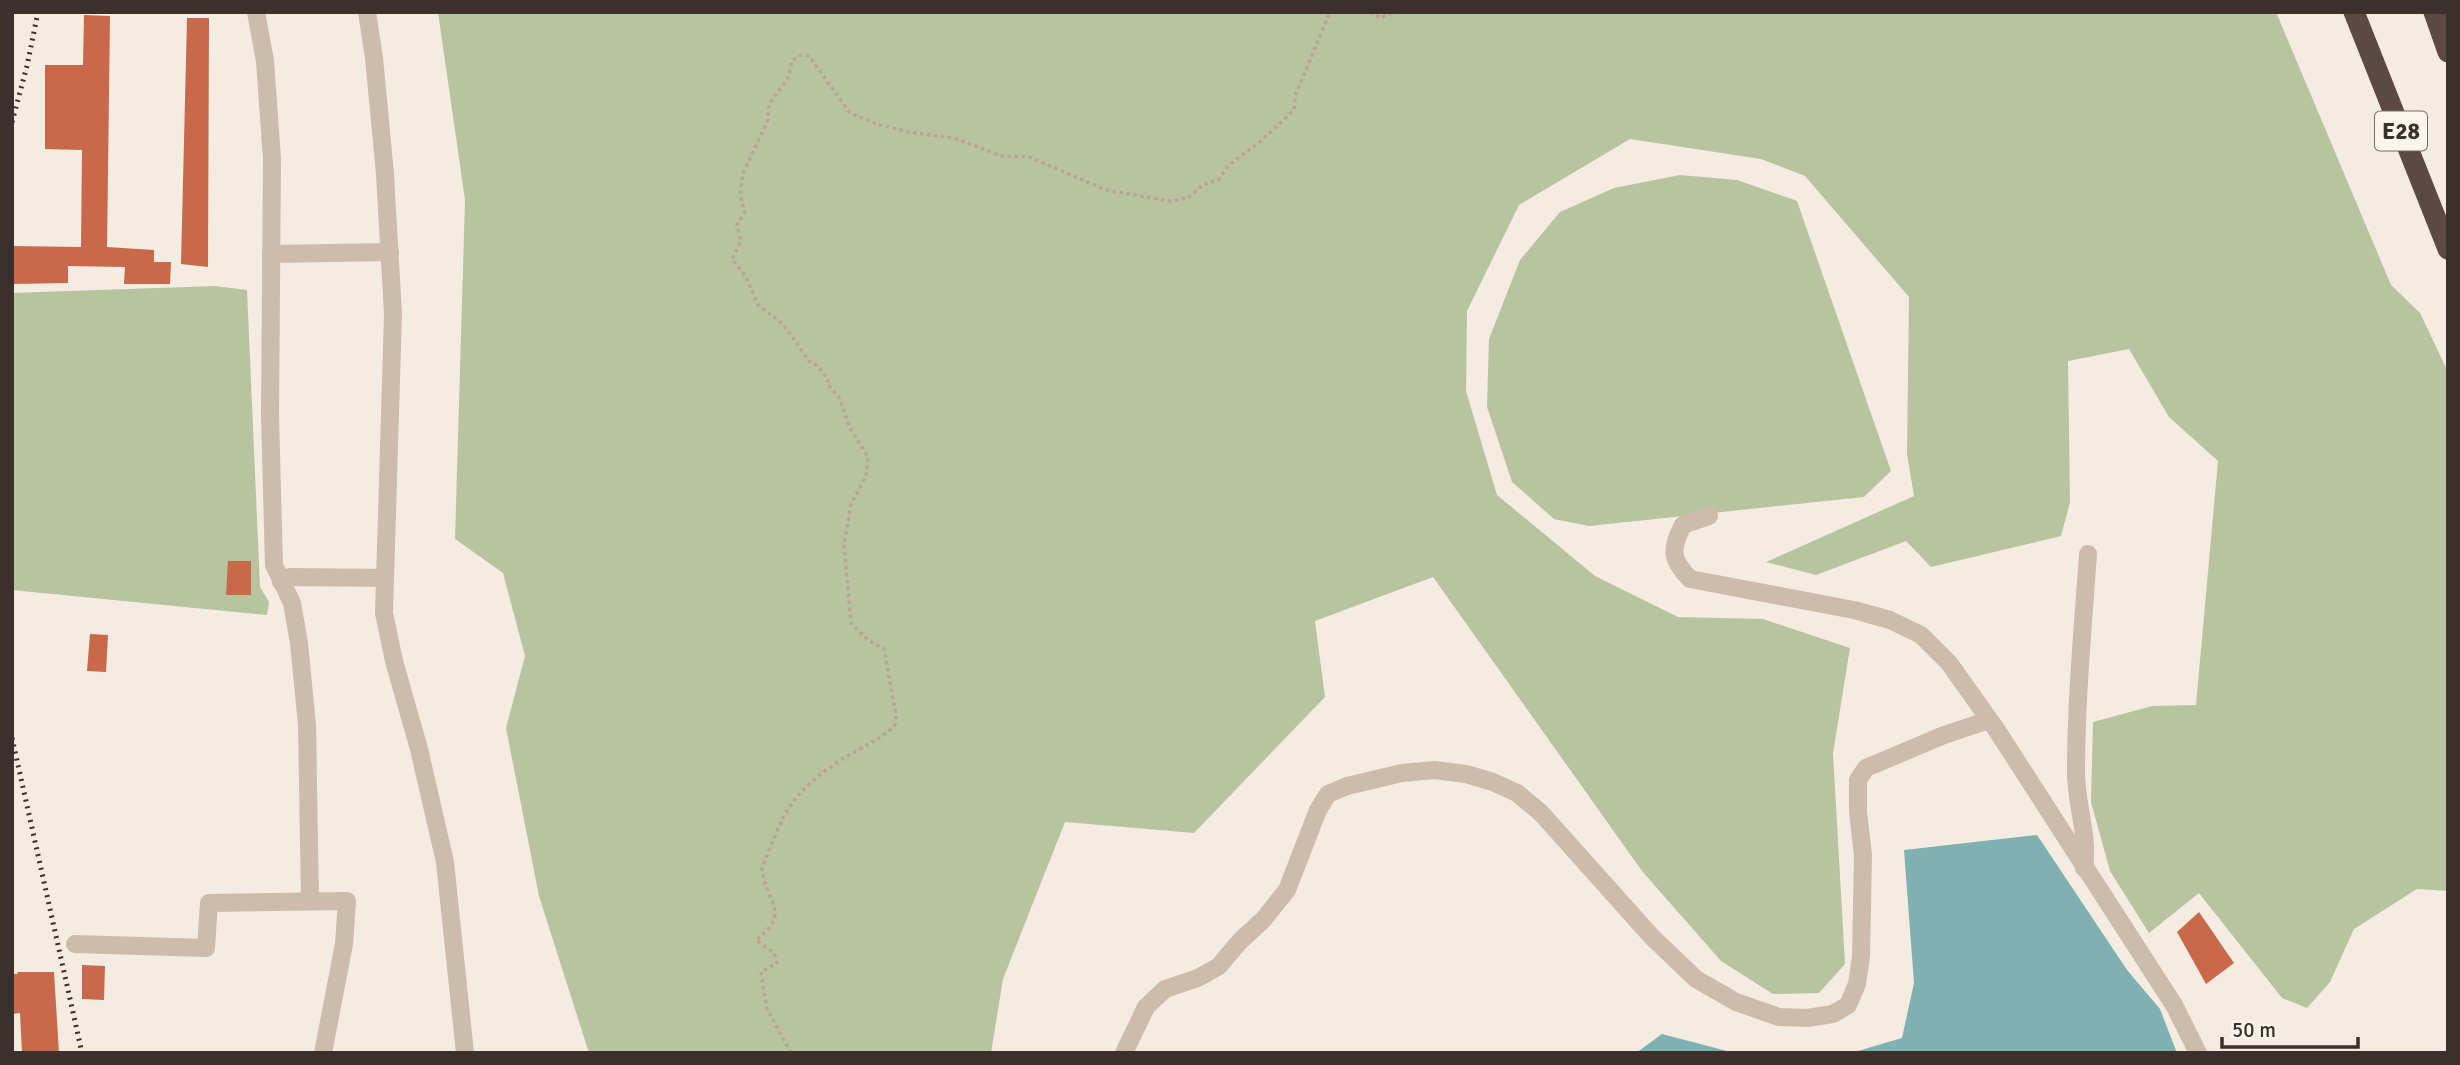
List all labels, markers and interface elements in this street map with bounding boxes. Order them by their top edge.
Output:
road number: E28 [2375,112,2427,150]
scale bar [2222,1006,2358,1050]
text: 50 m [2232,1017,2276,1043]

